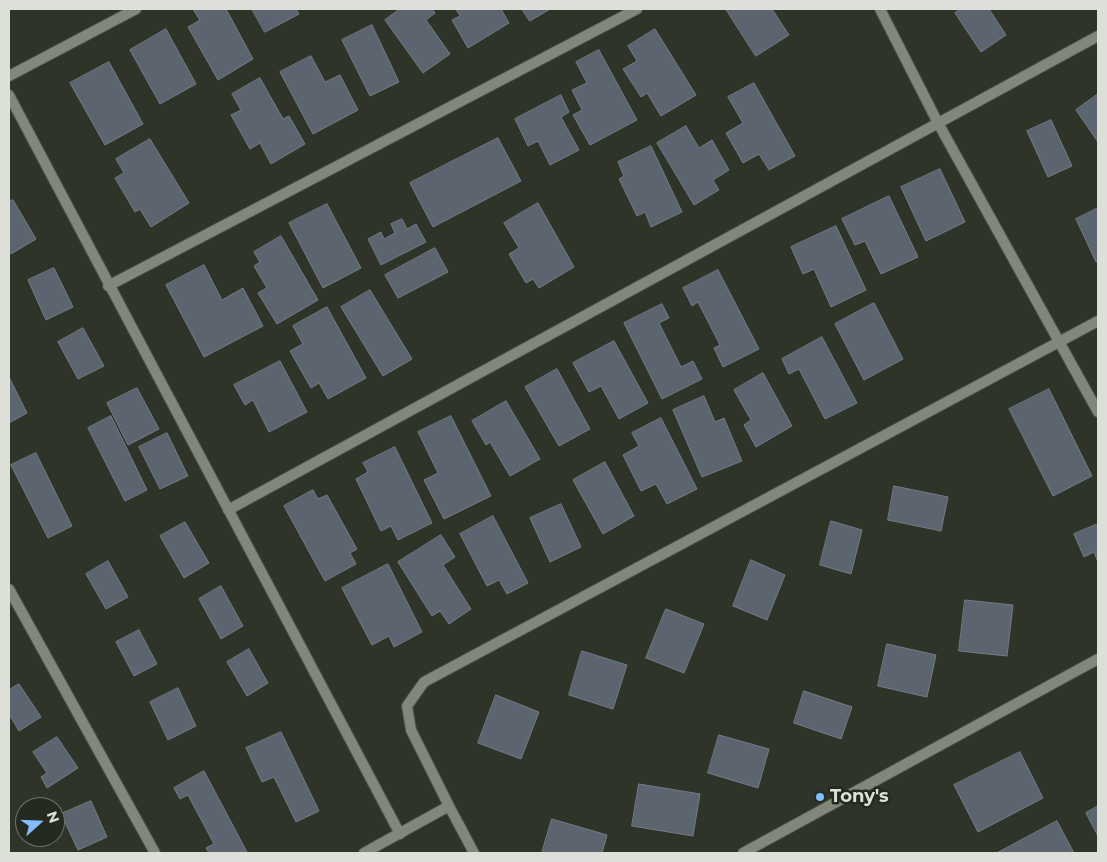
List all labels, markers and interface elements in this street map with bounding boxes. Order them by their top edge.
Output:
place label: Tony's [830,786,889,808]
marker: Tony's [814,791,826,803]
north arrow [15,797,65,847]
text: N [43,809,64,826]

